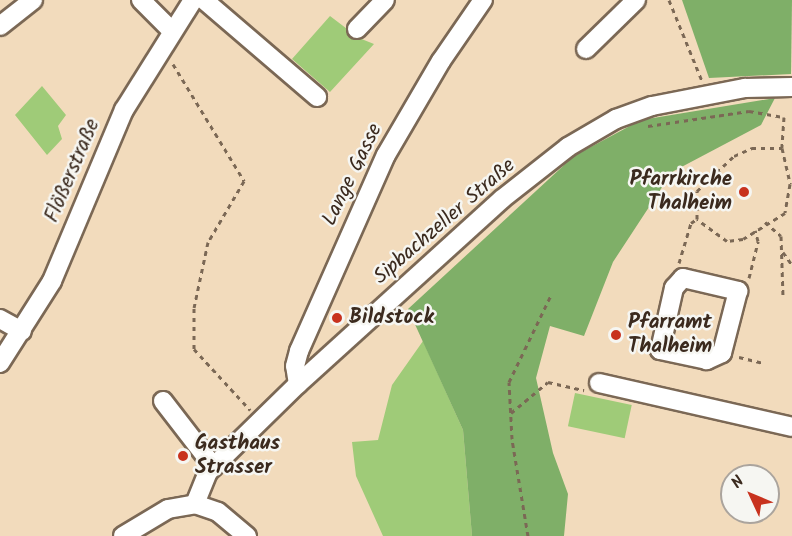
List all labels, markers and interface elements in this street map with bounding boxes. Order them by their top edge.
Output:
street label: Flößerstraße [40,115,106,227]
street label: Lange Gasse [317,120,389,230]
street label: Sipbachzeller Straße [369,154,521,290]
place label: Pfarrkirche Thalheim [630,167,732,217]
marker: Pfarrkirche Thalheim [737,185,751,199]
place label: Bildstock [349,305,434,331]
place label: Pfarramt Thalheim [628,310,712,360]
marker: Bildstock [330,311,344,325]
marker: Pfarramt Thalheim [609,328,623,342]
place label: Gasthaus Strasser [195,431,280,481]
marker: Gasthaus Strasser [176,449,190,463]
north arrow [720,464,780,524]
text: N [726,470,751,495]

